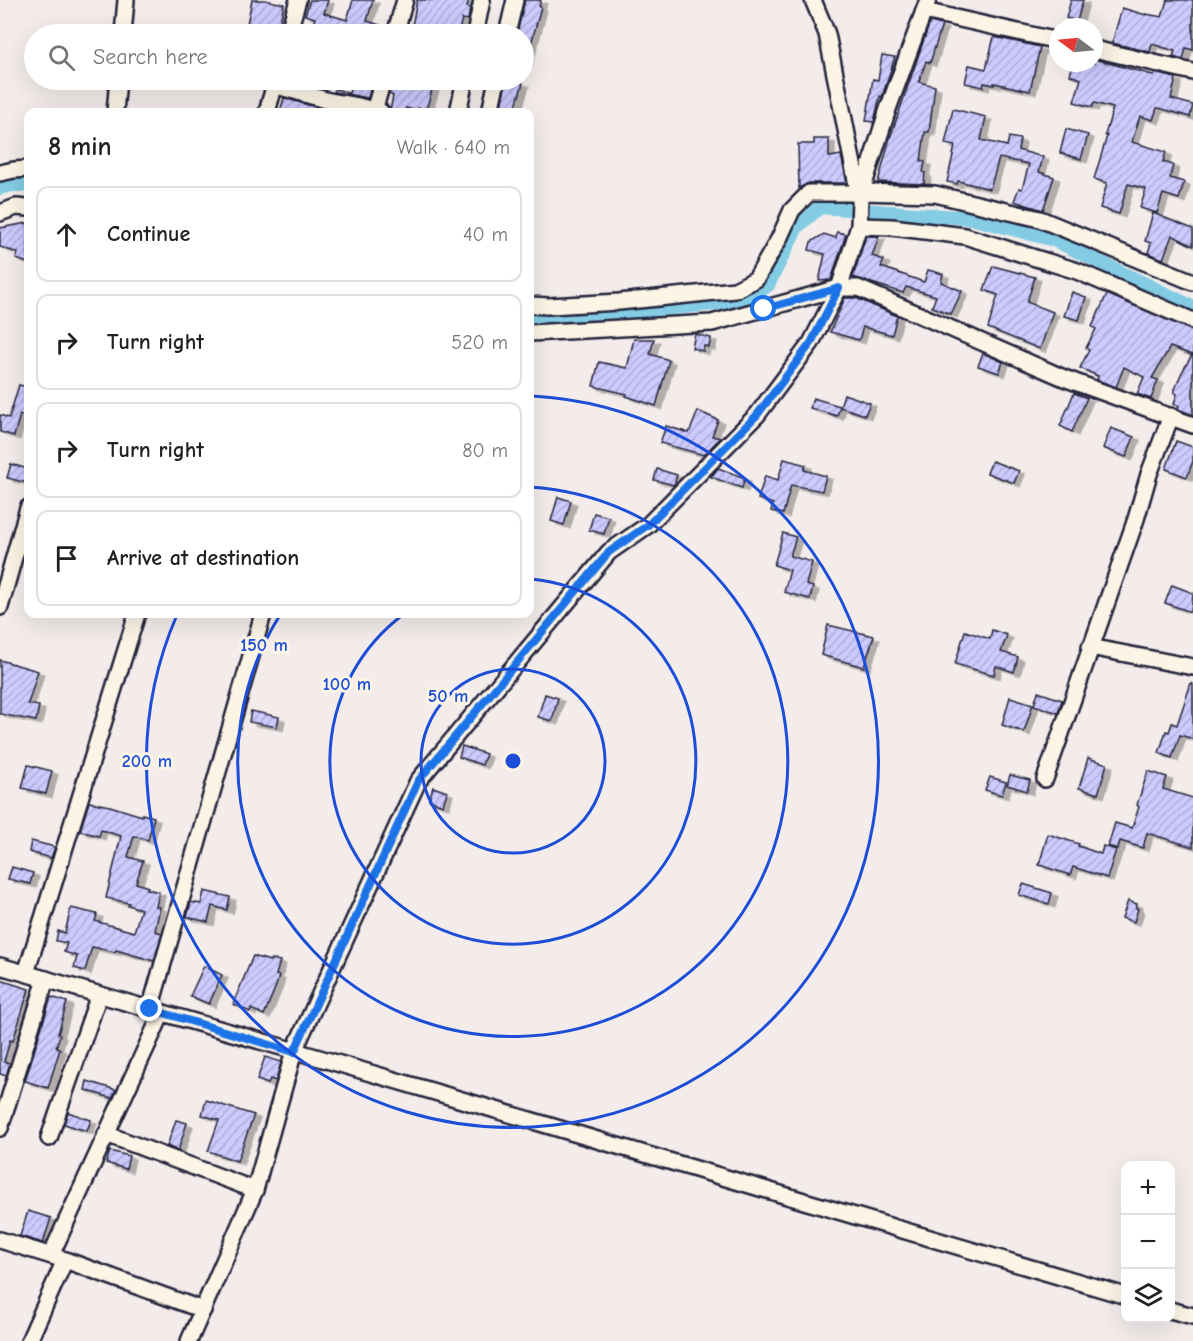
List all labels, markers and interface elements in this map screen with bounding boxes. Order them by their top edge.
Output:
north arrow [1049,18,1103,72]
search box [24,24,534,90]
icon: search [45,41,78,74]
text: Search here [93,44,208,70]
text: 8 min [48,132,112,162]
text: Walk · 640 m [397,136,510,159]
icon: ahead [50,218,83,251]
text: Continue [107,221,190,247]
text: 40 m [463,223,508,246]
route start [750,295,776,321]
icon: right [50,326,83,359]
text: Turn right [107,329,204,355]
text: 520 m [451,331,508,354]
icon: right [50,434,83,467]
text: Turn right [107,437,204,463]
text: 80 m [462,439,508,462]
icon: arrive [50,542,83,575]
text: Arrive at destination [107,545,299,571]
text: 150 m [240,635,288,656]
text: 100 m [323,674,371,695]
text: 50 m [428,686,468,707]
text: 200 m [122,751,172,772]
centre of rings [503,751,523,771]
route end [136,995,162,1021]
map controls [1121,1161,1175,1323]
button: + [1121,1161,1175,1215]
button: − [1121,1215,1175,1269]
button: layers [1121,1269,1175,1323]

